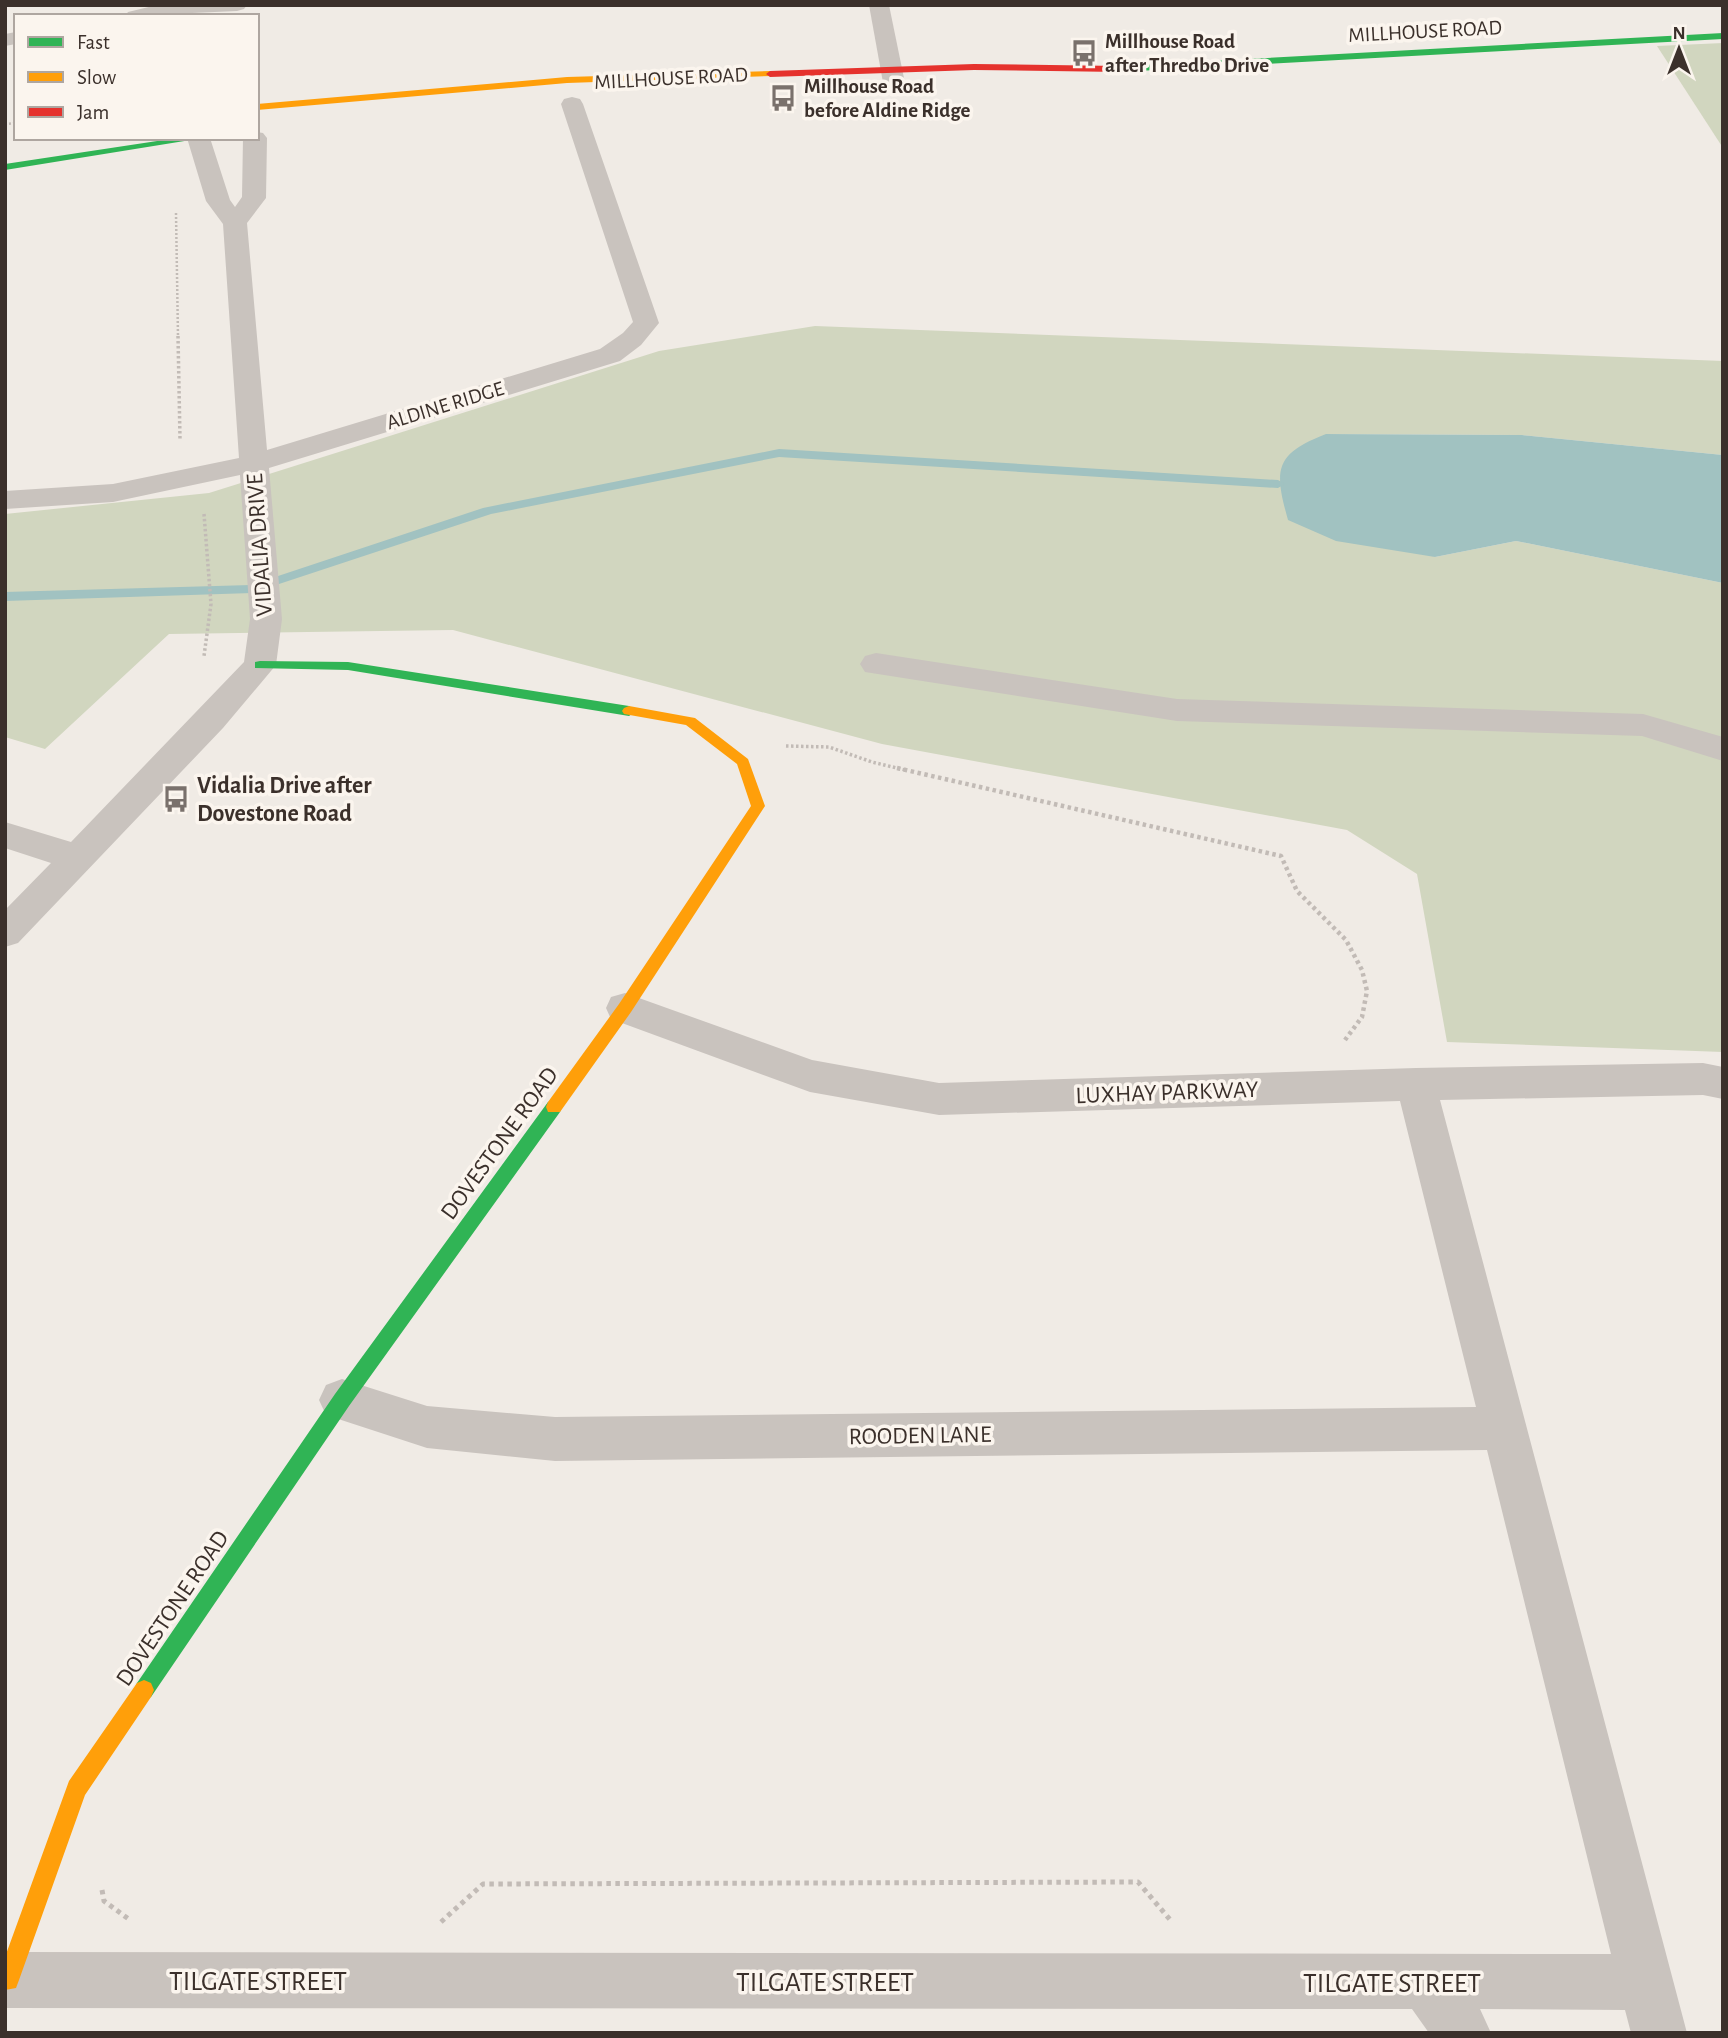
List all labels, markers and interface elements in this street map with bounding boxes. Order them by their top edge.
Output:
legend [14,14,259,140]
north arrow [1644,14,1714,84]
street label: MILLHOUSE ROAD [1348,17,1502,46]
text: N [1672,24,1686,43]
place label: Millhouse Road after Thredbo Drive [1105,31,1269,76]
text: Fast [77,32,110,53]
bus stop icon: Millhouse Road after Thredbo Drive [1069,38,1099,68]
street label: MILLHOUSE ROAD [594,64,748,93]
text: Slow [77,67,116,88]
place label: Millhouse Road before Aldine Ridge [804,76,971,121]
bus stop icon: Millhouse Road before Aldine Ridge [768,83,798,113]
text: Jam [77,102,109,123]
street label: ALDINE RIDGE [384,378,506,433]
street label: VIDALIA DRIVE [243,472,277,617]
place label: Vidalia Drive after Dovestone Road [197,774,372,826]
bus stop icon: Vidalia Drive after Dovestone Road [161,784,191,814]
street label: DOVESTONE ROAD [437,1063,563,1224]
street label: LUXHAY PARKWAY [1075,1078,1259,1108]
street label: ROODEN LANE [848,1423,992,1449]
street label: DOVESTONE ROAD [112,1527,234,1691]
street label: TILGATE STREET [169,1968,347,1996]
street label: TILGATE STREET [736,1969,914,1997]
street label: TILGATE STREET [1303,1970,1481,1998]

